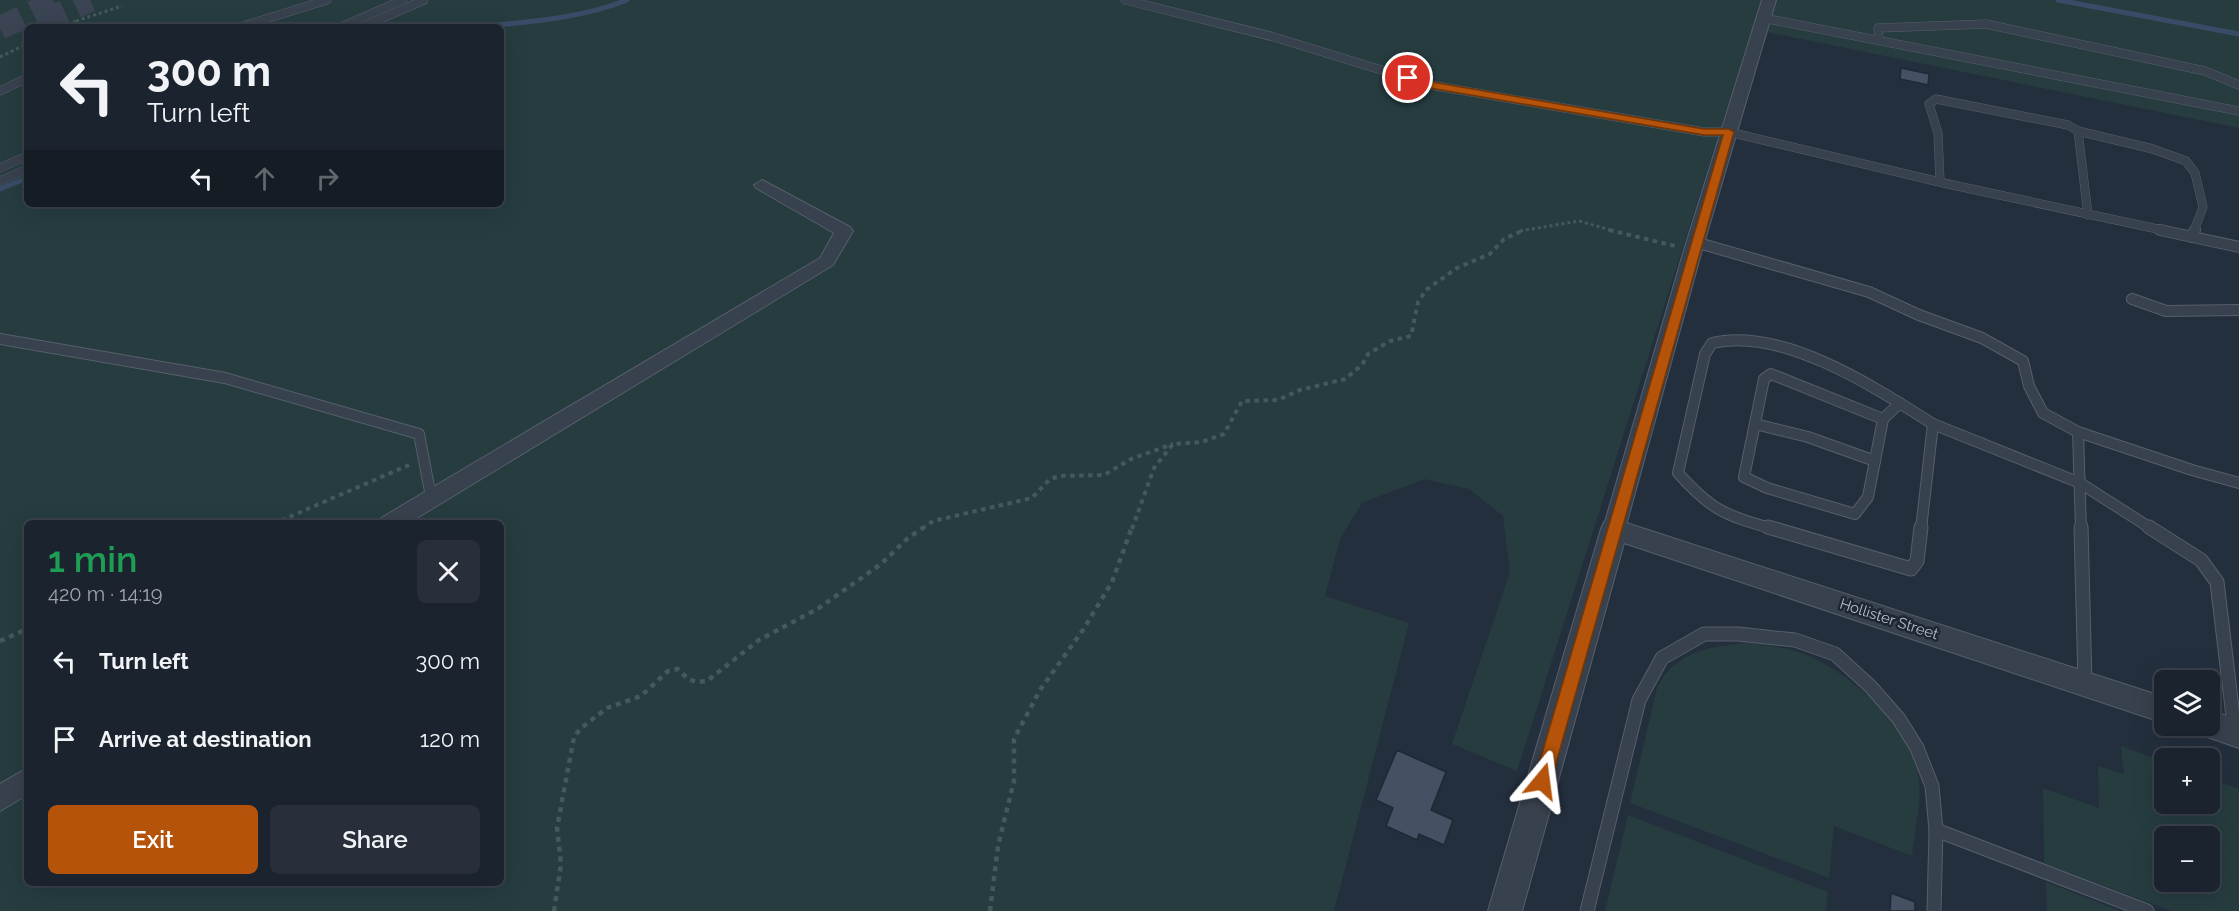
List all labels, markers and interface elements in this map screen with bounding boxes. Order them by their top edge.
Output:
text: 300 m [147,47,271,96]
icon: left [48,48,126,126]
pin [1382,52,1433,103]
icon: arrive [1391,61,1424,94]
text: Turn left [147,97,250,128]
icon: left [185,162,218,195]
icon: ahead [248,162,281,195]
icon: right [311,162,344,195]
text: 1 min [48,538,137,580]
button: close [417,540,480,603]
text: 420 m · 14:19 [48,582,163,606]
street label: Hollister Street [1837,595,1941,643]
icon: left [48,645,81,678]
text: Turn left [99,648,189,674]
text: 300 m [415,648,480,674]
map controls [2154,670,2220,892]
button: layers [2154,670,2220,736]
icon: arrive [48,723,81,756]
text: Arrive at destination [99,726,312,752]
text: 120 m [420,726,480,752]
button: + [2154,748,2220,814]
position arrow [1510,749,1574,813]
button: Exit [48,805,258,874]
button: Share [270,805,480,874]
button: − [2154,826,2220,892]

